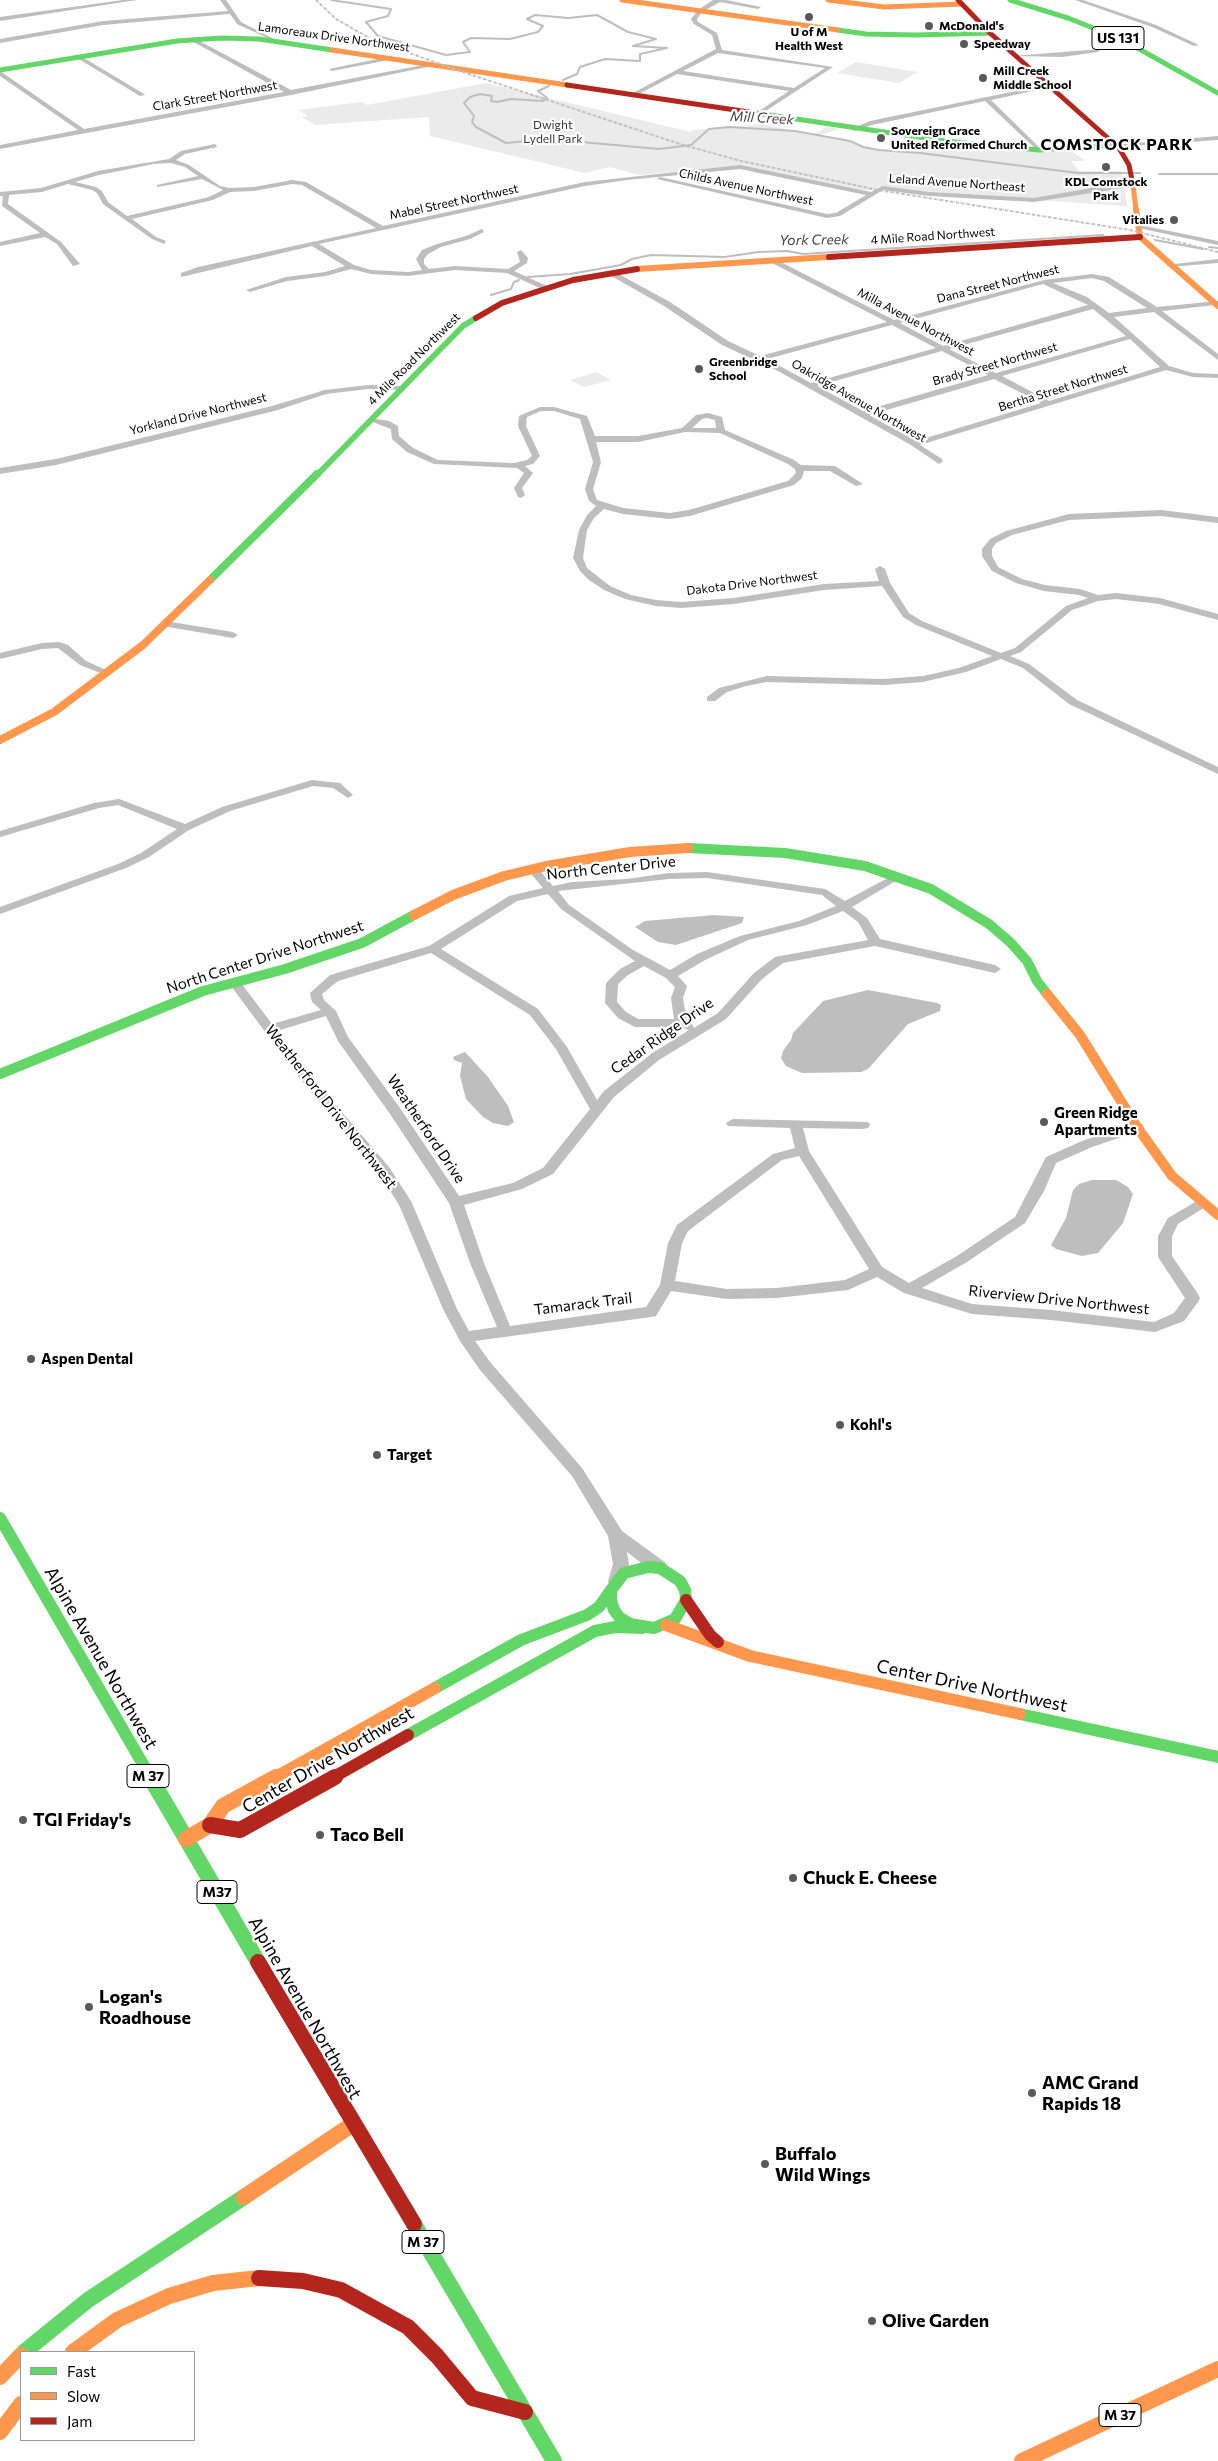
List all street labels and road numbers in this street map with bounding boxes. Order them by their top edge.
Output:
street label: Lamoreaux Drive Northwest [257,19,411,55]
road number: US 131 [1092,26,1144,49]
street label: Clark Street Northwest [152,78,278,114]
street label: Childs Avenue Northwest [678,166,814,208]
street label: Leland Avenue Northeast [888,171,1026,195]
street label: Mabel Street Northwest [388,181,520,223]
street label: 4 Mile Road Northwest [870,224,996,248]
street label: Dana Street Northwest [935,262,1061,306]
street label: Milla Avenue Northwest [855,285,977,359]
street label: 4 Mile Road Northwest [365,310,463,408]
street label: Brady Street Northwest [931,339,1059,389]
street label: Oakridge Avenue Northwest [789,356,929,446]
street label: Bertha Street Northwest [997,361,1129,415]
street label: Yorkland Drive Northwest [128,390,268,438]
street label: Dakota Drive Northwest [686,568,818,598]
street label: North Center Drive [546,852,676,884]
street label: North Center Drive Northwest [164,917,366,997]
street label: Cedar Ridge Drive [607,994,717,1078]
street label: Weatherford Drive Northwest [261,1021,401,1193]
street label: Weatherford Drive [383,1071,469,1187]
street label: Riverview Drive Northwest [968,1282,1150,1318]
street label: Tamarack Trail [533,1289,633,1319]
street label: Alpine Avenue Northwest [40,1563,162,1753]
street label: Center Drive Northwest [875,1655,1069,1717]
street label: Center Drive Northwest [238,1702,418,1818]
road number: M 37 [127,1764,169,1788]
road number: M37 [197,1880,237,1904]
street label: Alpine Avenue Northwest [244,1913,366,2103]
road number: M 37 [402,2230,444,2254]
road number: M 37 [1099,2404,1141,2426]

